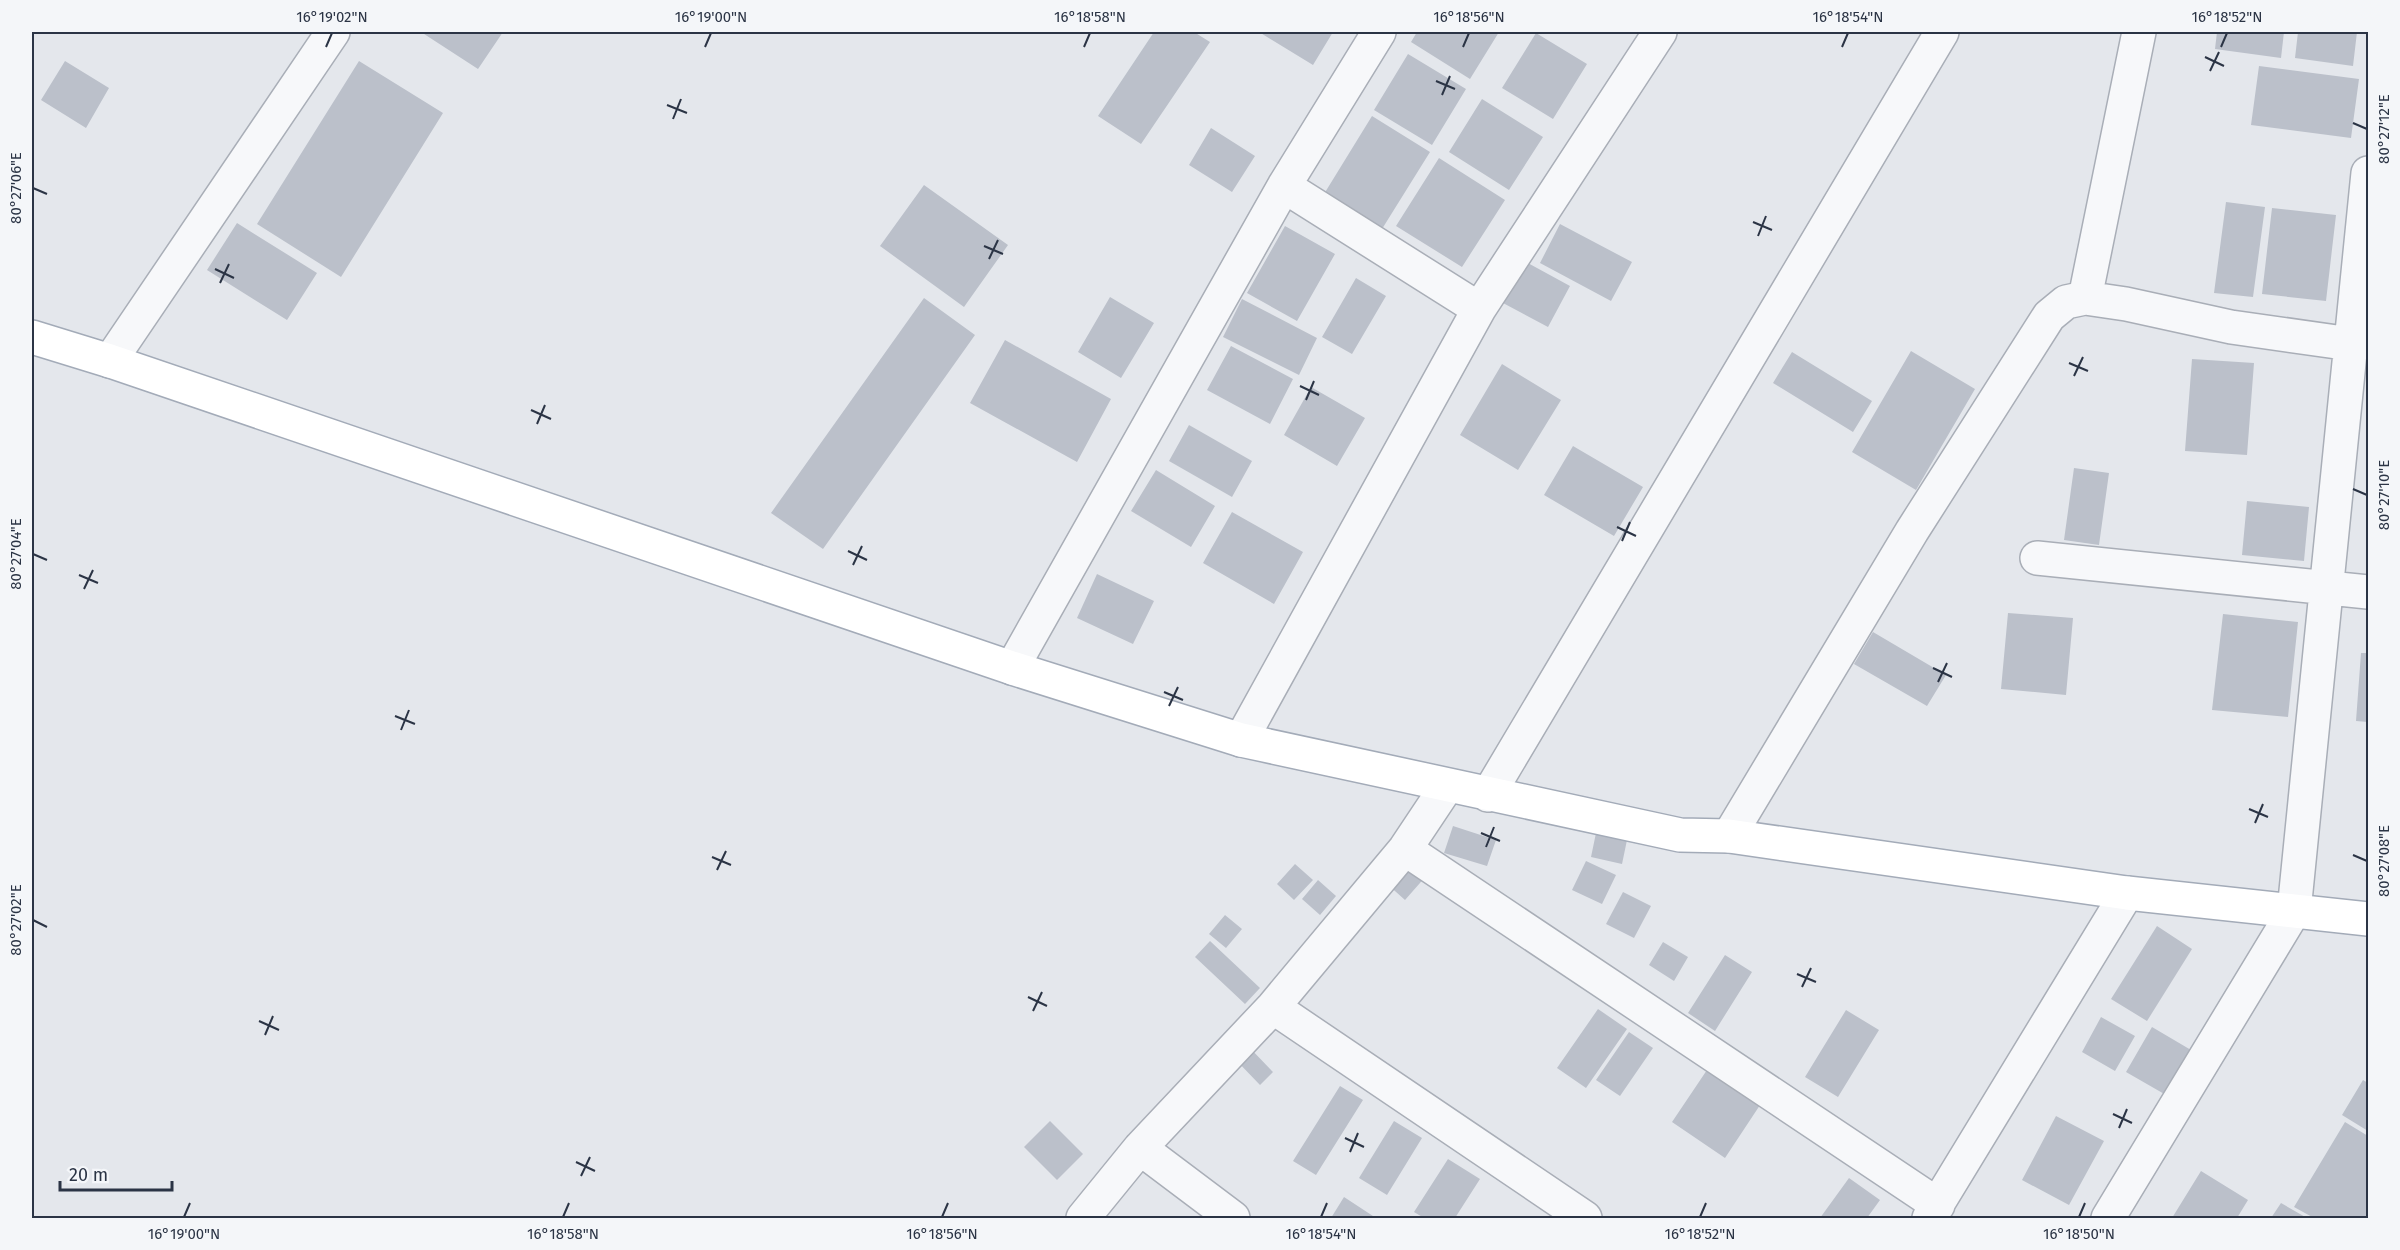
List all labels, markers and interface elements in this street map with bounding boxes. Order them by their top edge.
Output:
text: 16°19'02"N [296,8,368,26]
text: 16°19'00"N [675,8,747,26]
text: 16°18'58"N [1054,8,1126,26]
text: 16°18'56"N [1433,8,1505,26]
text: 16°18'54"N [1813,8,1883,26]
text: 16°18'52"N [2192,8,2263,26]
text: 80°27'12"E [2375,94,2393,164]
text: 80°27'06"E [7,152,25,224]
text: 80°27'10"E [2375,460,2393,530]
text: 80°27'04"E [7,518,25,590]
text: 80°27'08"E [2375,825,2393,897]
text: 80°27'02"E [7,884,25,956]
scale bar [60,1154,172,1192]
text: 20 m [69,1164,108,1186]
text: 16°19'00"N [148,1225,220,1243]
text: 16°18'58"N [527,1225,599,1243]
text: 16°18'56"N [906,1225,978,1243]
text: 16°18'54"N [1286,1225,1356,1243]
text: 16°18'52"N [1665,1225,1736,1243]
text: 16°18'50"N [2043,1225,2115,1243]

